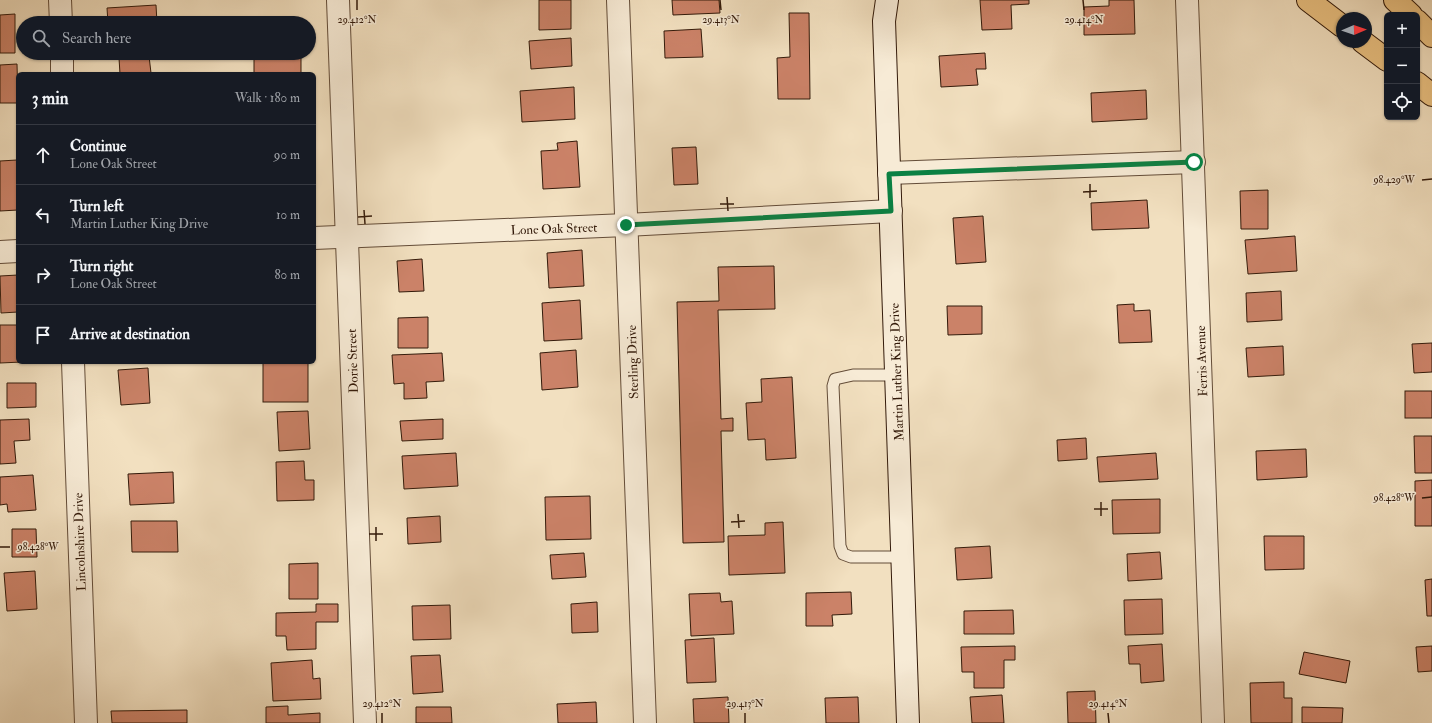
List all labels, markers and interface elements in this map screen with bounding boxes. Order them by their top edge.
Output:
north arrow [1336,12,1372,48]
map controls [1384,12,1420,120]
button: + [1384,12,1420,48]
text: 29.412°N [338,14,376,26]
text: 29.413°N [702,14,740,26]
text: 29.414°N [1064,14,1104,26]
search box [16,16,316,60]
icon: search [30,27,52,49]
text: Search here [62,29,131,48]
button: − [1384,48,1420,84]
button: locate [1384,84,1420,120]
text: 3 min [32,88,69,109]
text: Walk · 180 m [235,90,300,106]
text: Continue [70,137,126,156]
icon: ahead [32,144,54,166]
text: 90 m [274,147,300,163]
route start [1185,153,1203,171]
text: Lone Oak Street [70,156,157,172]
text: 98.429°W [1372,174,1415,186]
text: Turn left [70,197,124,216]
icon: left [32,204,54,226]
text: 10 m [276,207,300,223]
text: Martin Luther King Drive [70,216,208,232]
route end [617,216,635,234]
street label: Lone Oak Street [510,219,598,239]
text: Turn right [70,257,133,276]
icon: right [32,264,54,286]
text: 80 m [274,267,300,283]
text: Lone Oak Street [70,276,157,292]
street label: Martin Luther King Drive [887,302,907,441]
icon: arrive [32,324,54,346]
street label: Sterling Drive [624,324,642,399]
text: Arrive at destination [70,325,190,344]
street label: Ferris Avenue [1193,325,1211,397]
street label: Dorie Street [344,328,362,394]
street label: Lincolnshire Drive [70,492,90,591]
text: 98.428°W [1373,492,1415,504]
text: 98.428°W [17,541,59,553]
text: 29.412°N [363,698,401,710]
text: 29.413°N [726,698,764,710]
text: 29.414°N [1088,698,1128,710]

